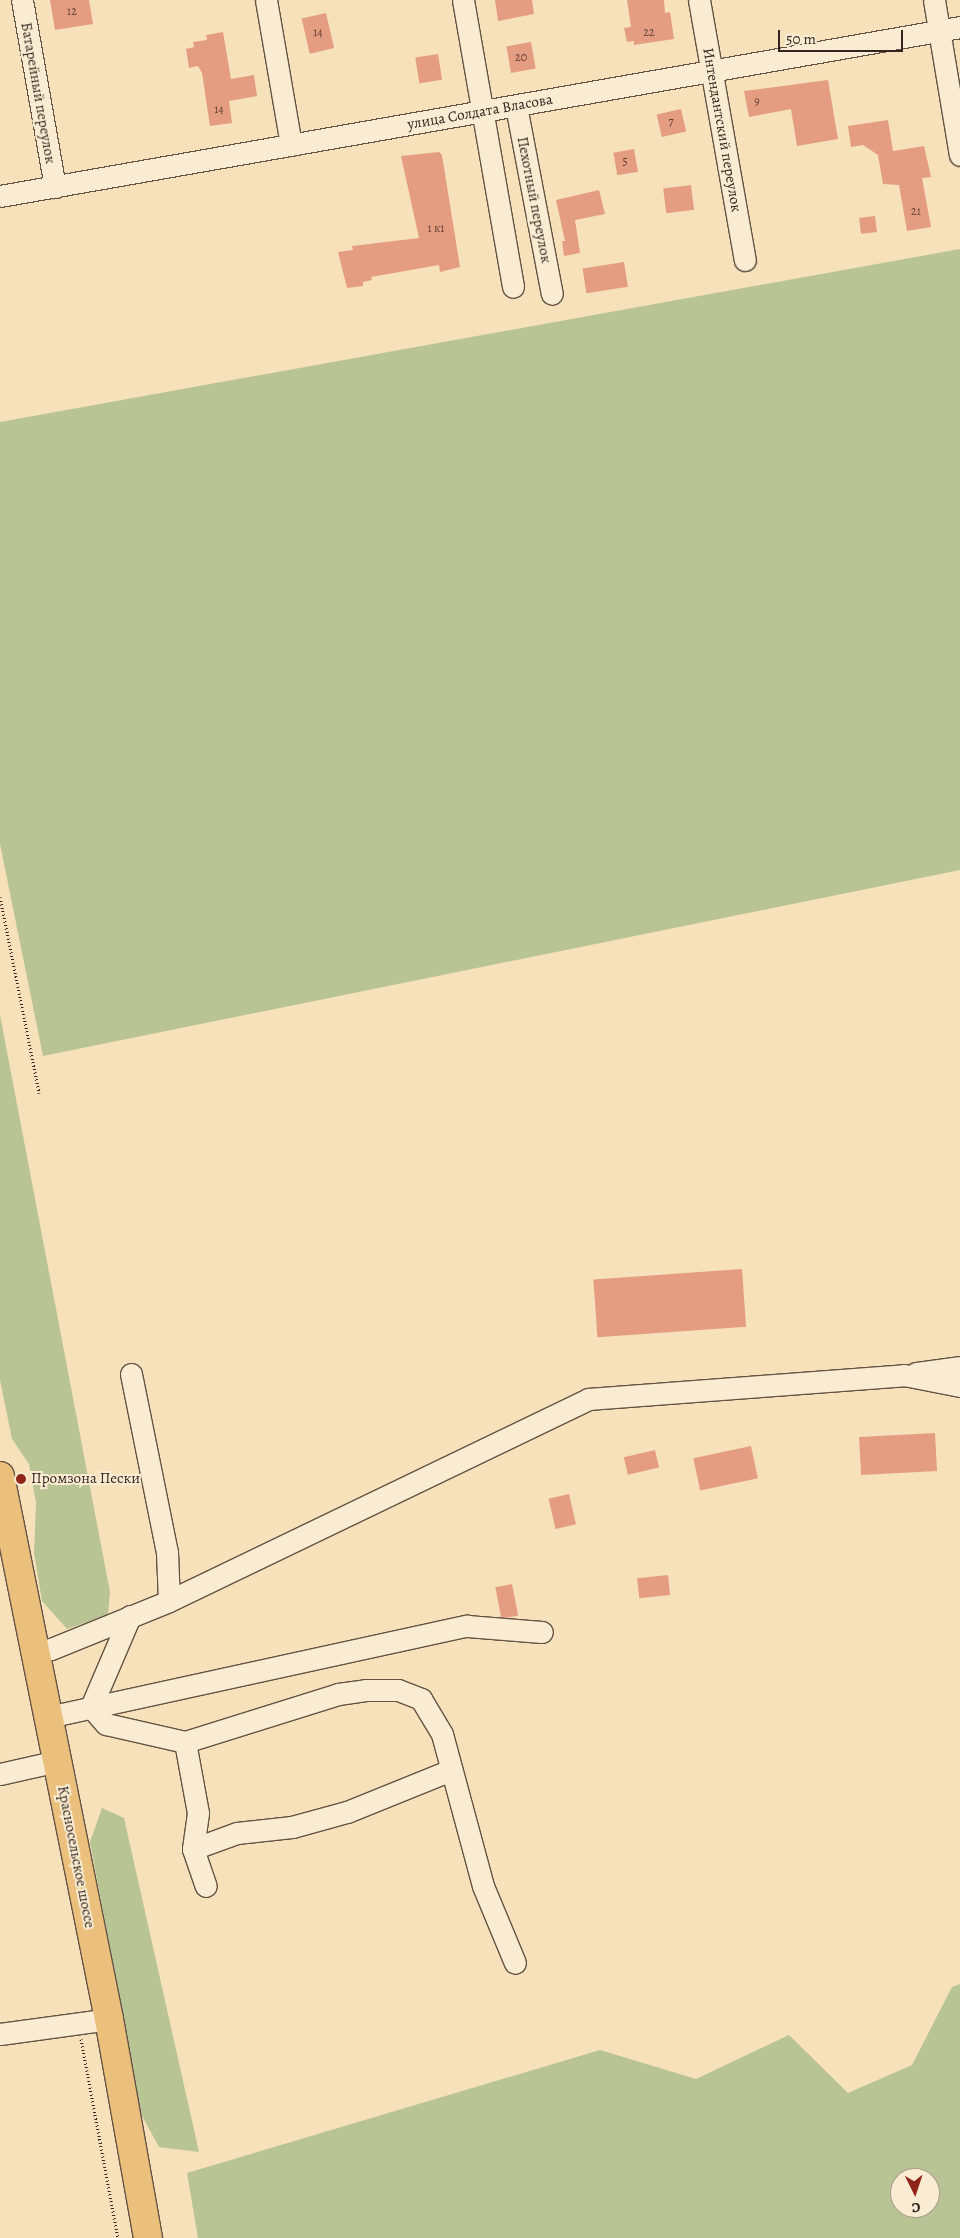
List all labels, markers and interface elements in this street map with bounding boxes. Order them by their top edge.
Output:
house number: 12 [67,5,77,19]
scale bar [780,20,905,52]
street label: Батарейный переулок [17,21,59,165]
house number: 14 [313,26,323,40]
house number: 22 [643,26,655,40]
text: 50 m [786,29,816,49]
street label: Интендантский переулок [699,47,745,213]
house number: 20 [515,51,527,65]
street label: улица Солдата Власова [406,90,554,134]
house number: 9 [754,95,760,109]
house number: 14 [214,103,224,117]
house number: 7 [668,115,674,129]
street label: Пехотный переулок [513,135,555,265]
house number: 5 [622,155,628,169]
house number: 21 [911,205,921,219]
house number: 1 к1 [428,222,444,236]
place label: Промзона Пески [31,1470,140,1488]
marker: Промзона Пески [15,1473,27,1485]
street label: Красносельское шоссе [53,1784,99,1930]
north arrow [890,2168,940,2218]
text: С [911,2198,921,2217]

